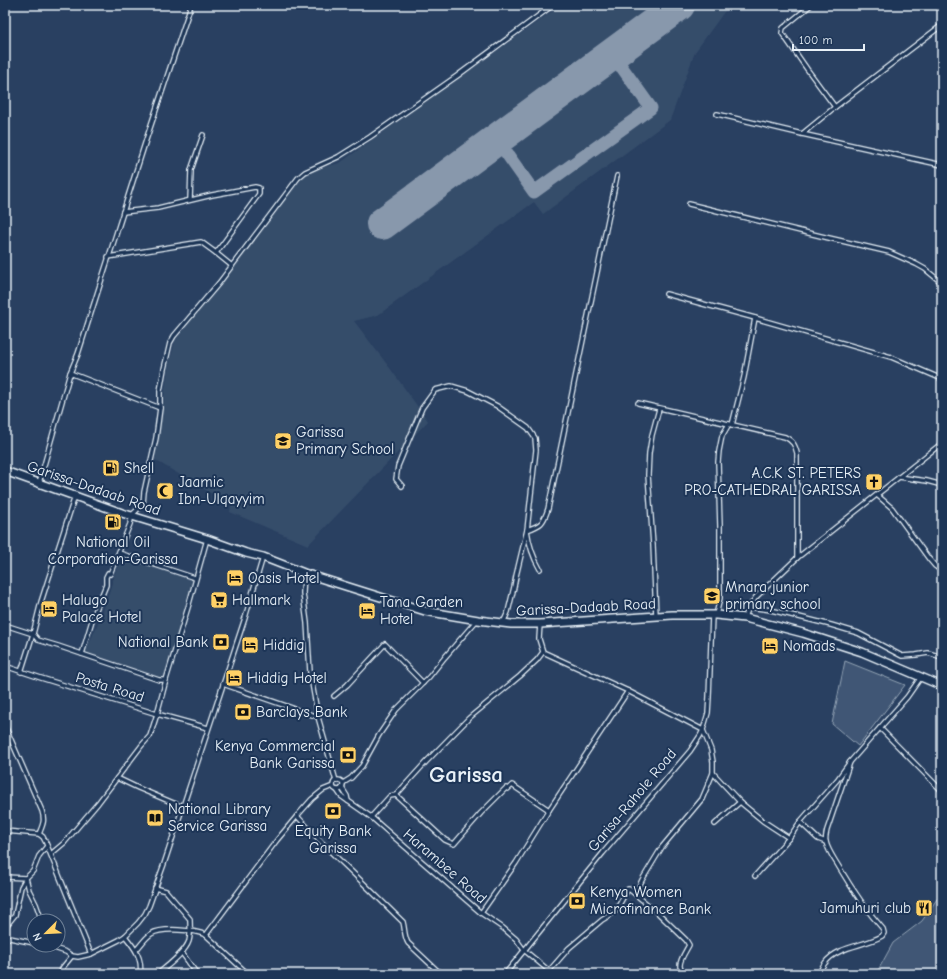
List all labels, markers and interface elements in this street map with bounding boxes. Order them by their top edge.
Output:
scale bar [793,26,864,52]
text: 100 m [799,33,832,47]
place label: Garissa Primary School [296,423,394,458]
school or university icon: Garissa Primary School [273,431,293,451]
street label: Garissa-Dadaab Road [25,457,163,519]
fuel station icon: Shell [101,458,121,478]
place label: Shell [124,459,154,477]
place label: A.C.K ST. PETERS PRO-CATHEDRAL GARISSA [684,464,861,499]
church icon: A.C.K ST. PETERS PRO-CATHEDRAL GARISSA [864,472,884,492]
place label: Jaamic Ibn-Ulqayyim [178,473,265,508]
mosque icon: Jaamic Ibn-Ulqayyim [155,481,175,501]
fuel station icon: National Oil Corporation-Garissa [103,512,123,532]
place label: National Oil Corporation-Garissa [48,533,178,568]
hotel icon: Oasis Hotel [225,568,245,588]
place label: Oasis Hotel [248,569,320,587]
place label: Mnara junior primary school [725,578,821,613]
school or university icon: Mnara junior primary school [702,586,722,606]
supermarket icon: Hallmark [209,590,229,610]
place label: Halugo Palace Hotel [62,591,142,626]
place label: Hallmark [232,591,291,609]
place label: Tana Garden Hotel [380,593,463,628]
street label: Garissa-Dadaab Road [516,594,656,620]
hotel icon: Halugo Palace Hotel [39,599,59,619]
hotel icon: Tana Garden Hotel [357,601,377,621]
bank icon: National Bank [211,632,231,652]
place label: National Bank [118,633,209,651]
hotel icon: Hiddig [240,635,260,655]
place label: Hiddig [263,636,305,654]
hotel icon: Nomads [760,636,780,656]
place label: Nomads [783,637,835,655]
street label: Posta Road [73,668,147,706]
hotel icon: Hiddig Hotel [224,668,244,688]
place label: Hiddig Hotel [247,669,327,687]
bank icon: Barclays Bank [233,702,253,722]
place label: Barclays Bank [256,703,348,721]
place label: Kenya Commercial Bank Garissa [215,737,335,772]
bank icon: Kenya Commercial Bank Garissa [338,745,358,765]
street label: Garisa-Rahole Road [584,745,680,855]
district label: Garissa [429,761,503,788]
place label: National Library Service Garissa [168,800,271,835]
bank icon: Equity Bank Garissa [323,801,343,821]
library icon: National Library Service Garissa [145,808,165,828]
place label: Equity Bank Garissa [295,822,372,857]
street label: Harambee Road [400,825,490,907]
place label: Kenya Women Microfinance Bank [590,883,712,918]
bank icon: Kenya Women Microfinance Bank [567,891,587,911]
restaurant icon: Jamuhuri club [914,898,934,918]
place label: Jamuhuri club [820,899,911,917]
north arrow [26,913,66,953]
text: N [30,931,45,943]

